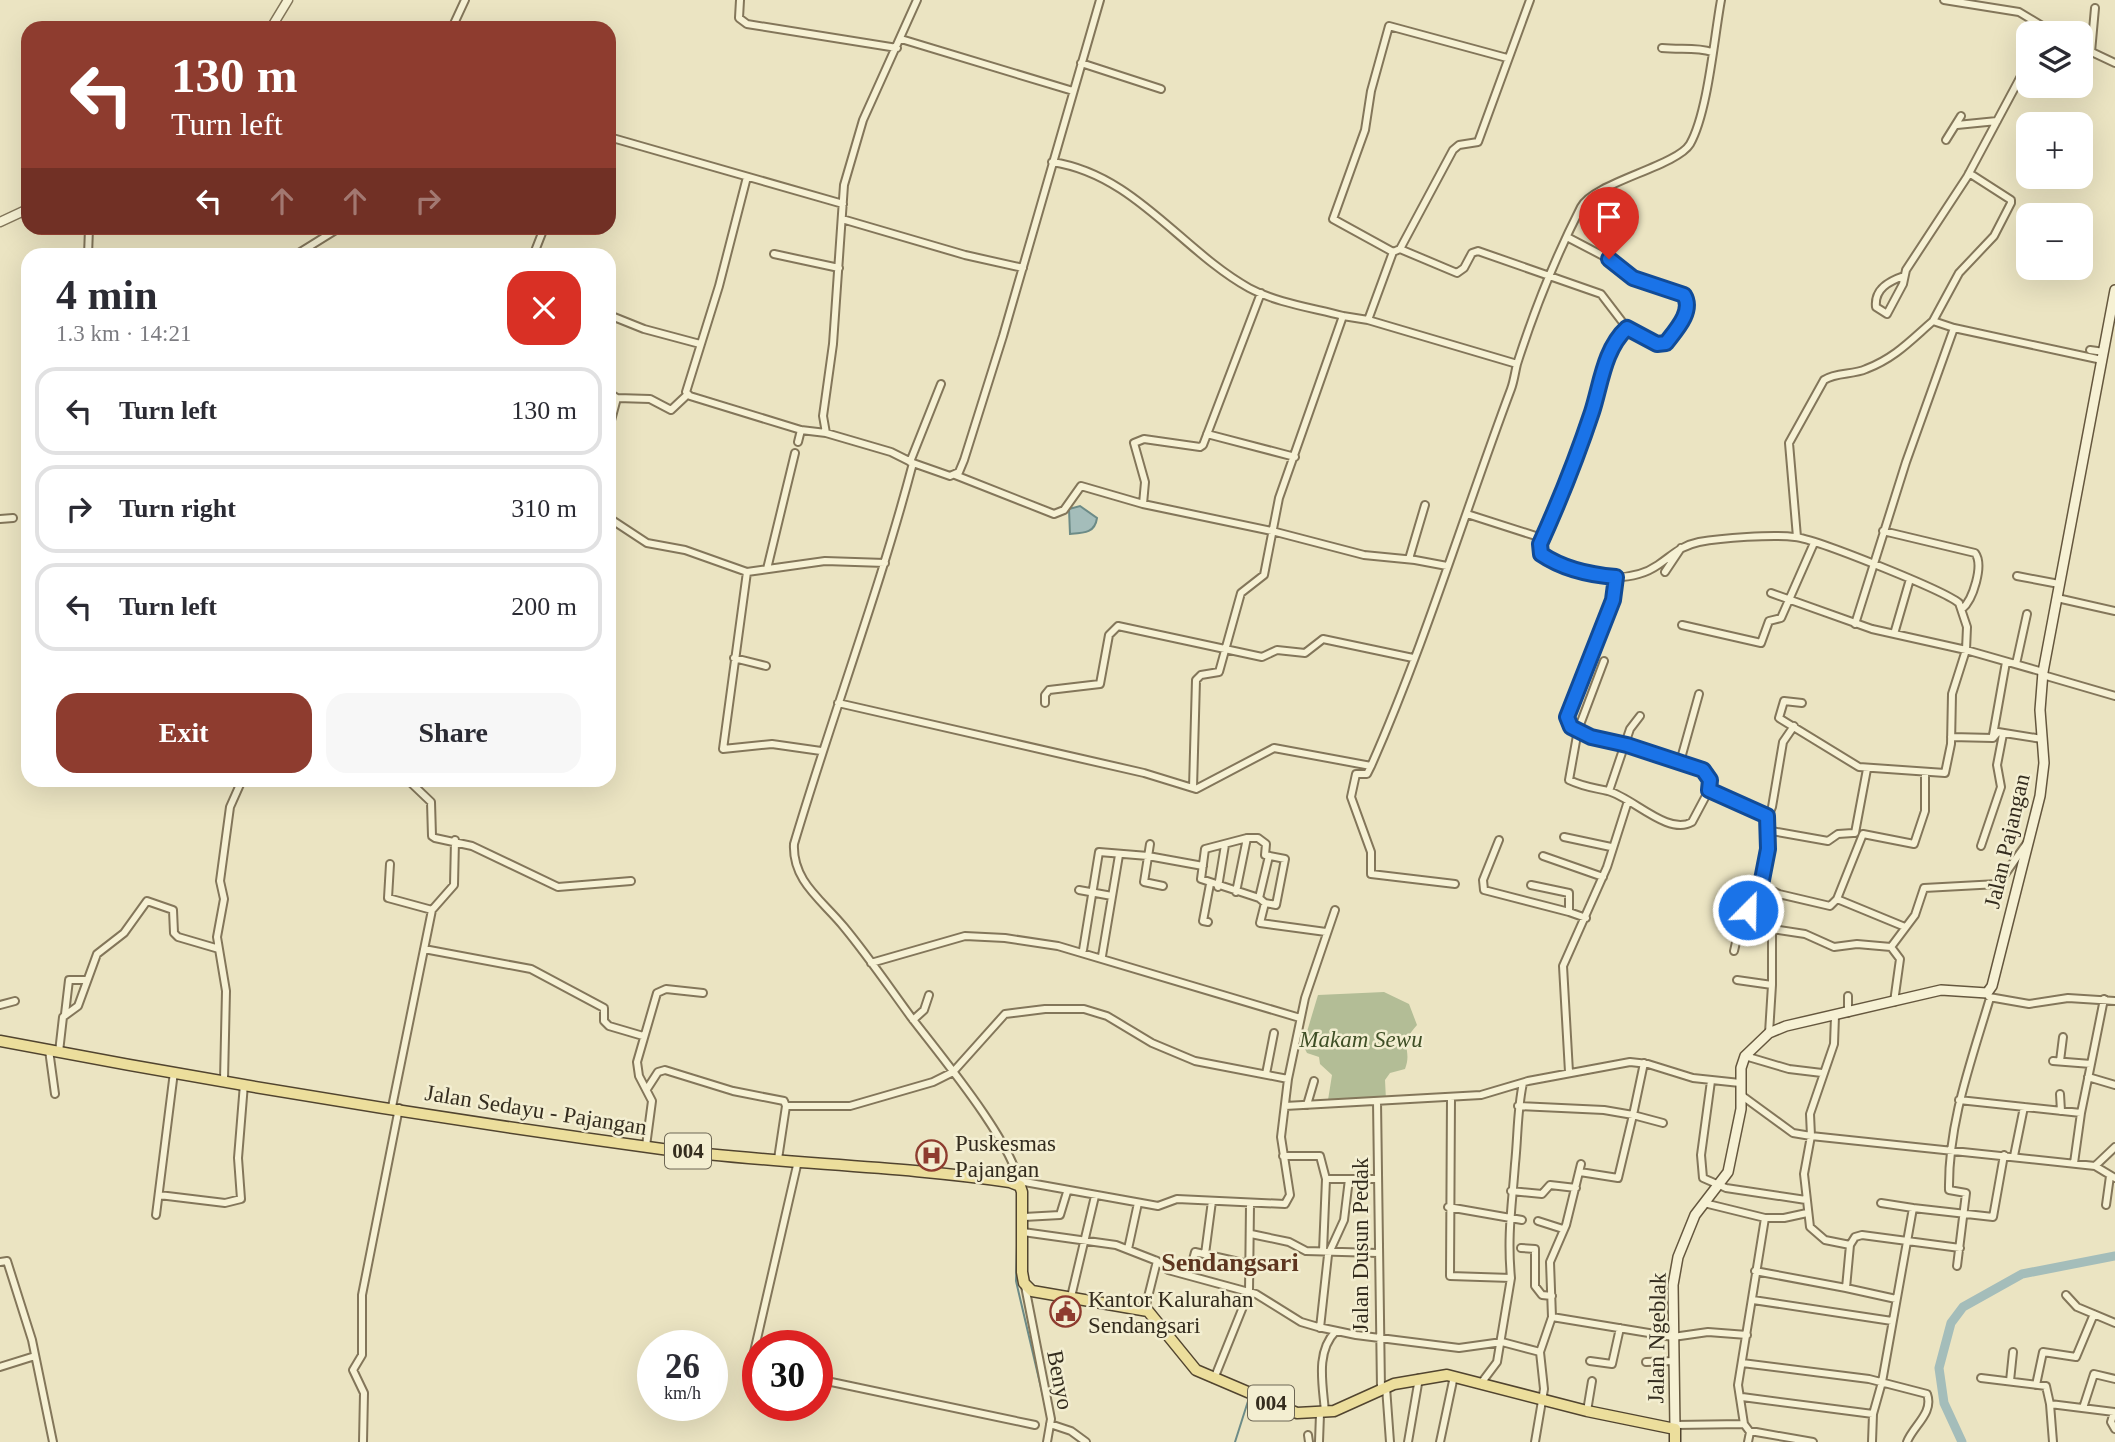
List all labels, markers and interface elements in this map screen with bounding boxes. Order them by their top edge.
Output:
map controls [2016,21,2093,280]
button: layers [2016,21,2093,98]
text: 130 m [171,48,298,103]
icon: left [56,49,147,140]
text: Turn left [171,106,283,142]
button: + [2016,112,2093,189]
icon: left [190,182,228,220]
icon: ahead [263,182,301,220]
icon: ahead [336,182,374,220]
icon: right [409,182,447,220]
pin [1579,187,1639,259]
icon: arrive [1590,198,1628,236]
button: − [2016,203,2093,280]
button: close [507,271,581,345]
text: 4 min [56,272,158,318]
text: 1.3 km · 14:21 [56,321,191,346]
icon: left [60,392,98,430]
text: Turn left [119,396,217,425]
text: 130 m [511,396,577,425]
icon: right [60,490,98,528]
text: Turn right [119,494,236,523]
text: 310 m [511,494,577,523]
icon: left [60,588,98,626]
text: Turn left [119,592,217,621]
text: 200 m [511,592,577,621]
button: Exit [56,693,312,773]
button: Share [326,693,581,773]
street label: Jalan Pajangan [1979,771,2035,911]
position arrow [1711,873,1785,947]
park label: Makam Sewu [1298,1027,1423,1052]
street label: Jalan Sedayu - Pajangan [423,1080,649,1140]
place label: Puskesmas Pajangan [955,1131,1056,1182]
road number: 004 [665,1134,711,1168]
hospital icon: Puskesmas Pajangan [915,1139,949,1173]
street label: Jalan Dusun Pedak [1348,1157,1373,1333]
district label: Sendangsari [1161,1248,1299,1277]
street label: Jalan Ngeblak [1643,1272,1671,1404]
place label: Kantor Kalurahan Sendangsari [1088,1287,1254,1338]
public building icon: Kantor Kalurahan Sendangsari [1048,1295,1082,1329]
speed limit sign: 30 [742,1330,833,1421]
text: 26 [665,1347,700,1386]
street label: Benyo [1042,1348,1078,1412]
text: km/h [664,1383,701,1403]
road number: 004 [1248,1386,1294,1420]

